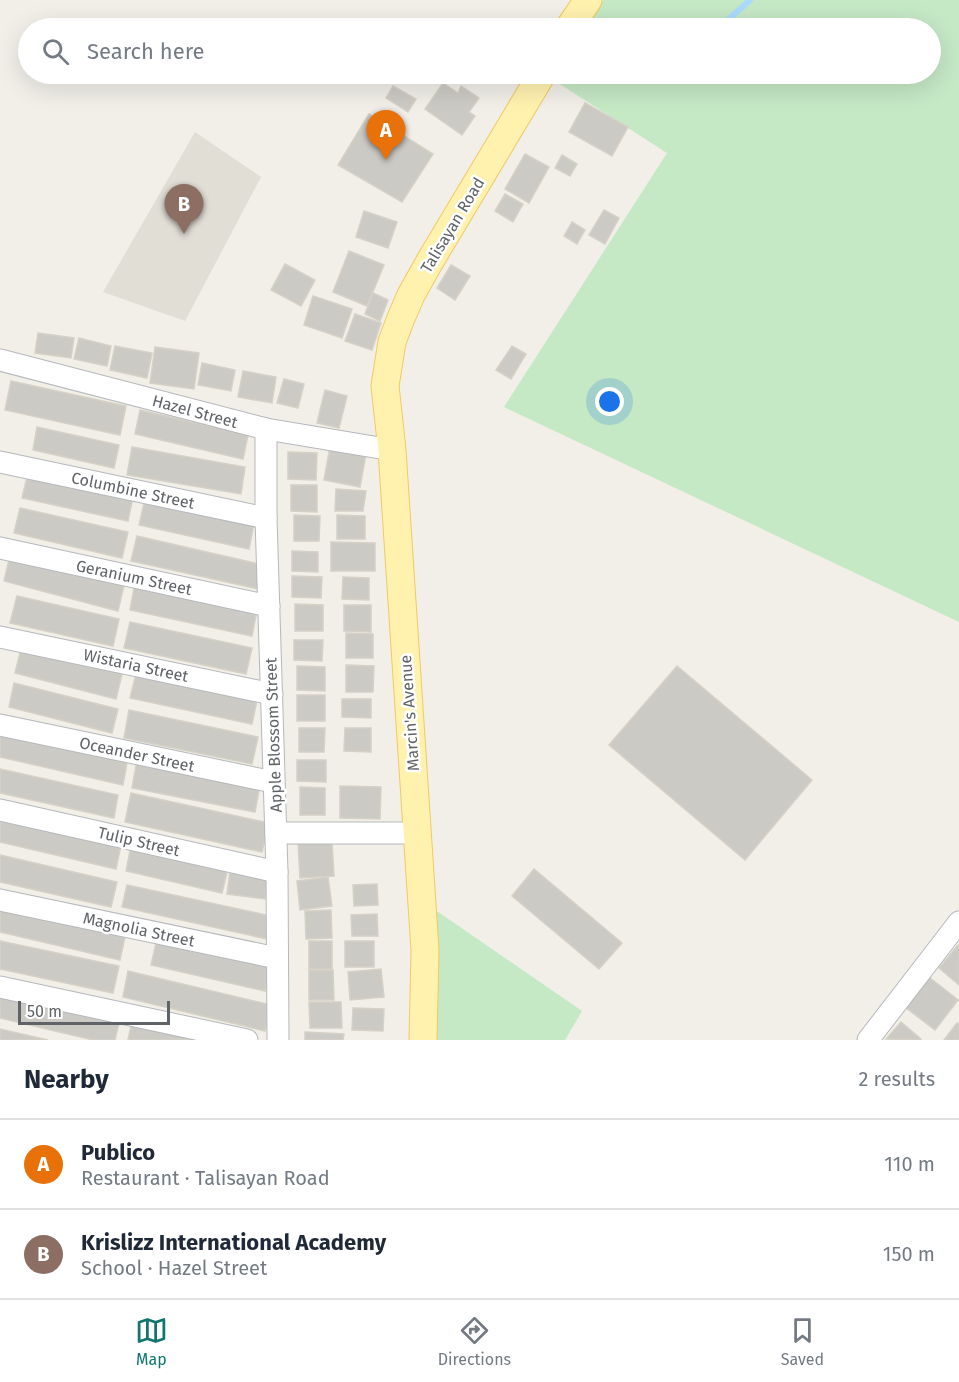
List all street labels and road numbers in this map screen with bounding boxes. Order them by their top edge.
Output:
street label: Talisayan Road [417,174,488,276]
street label: Hazel Street [150,391,240,432]
street label: Columbine Street [70,468,196,513]
street label: Geranium Street [74,556,194,599]
street label: Wistaria Street [82,645,190,686]
street label: Marcin's Avenue [396,654,423,772]
street label: Apple Blossom Street [261,657,286,813]
street label: Oceander Street [78,733,196,776]
street label: Tulip Street [96,823,182,860]
street label: Magnolia Street [81,908,197,951]

